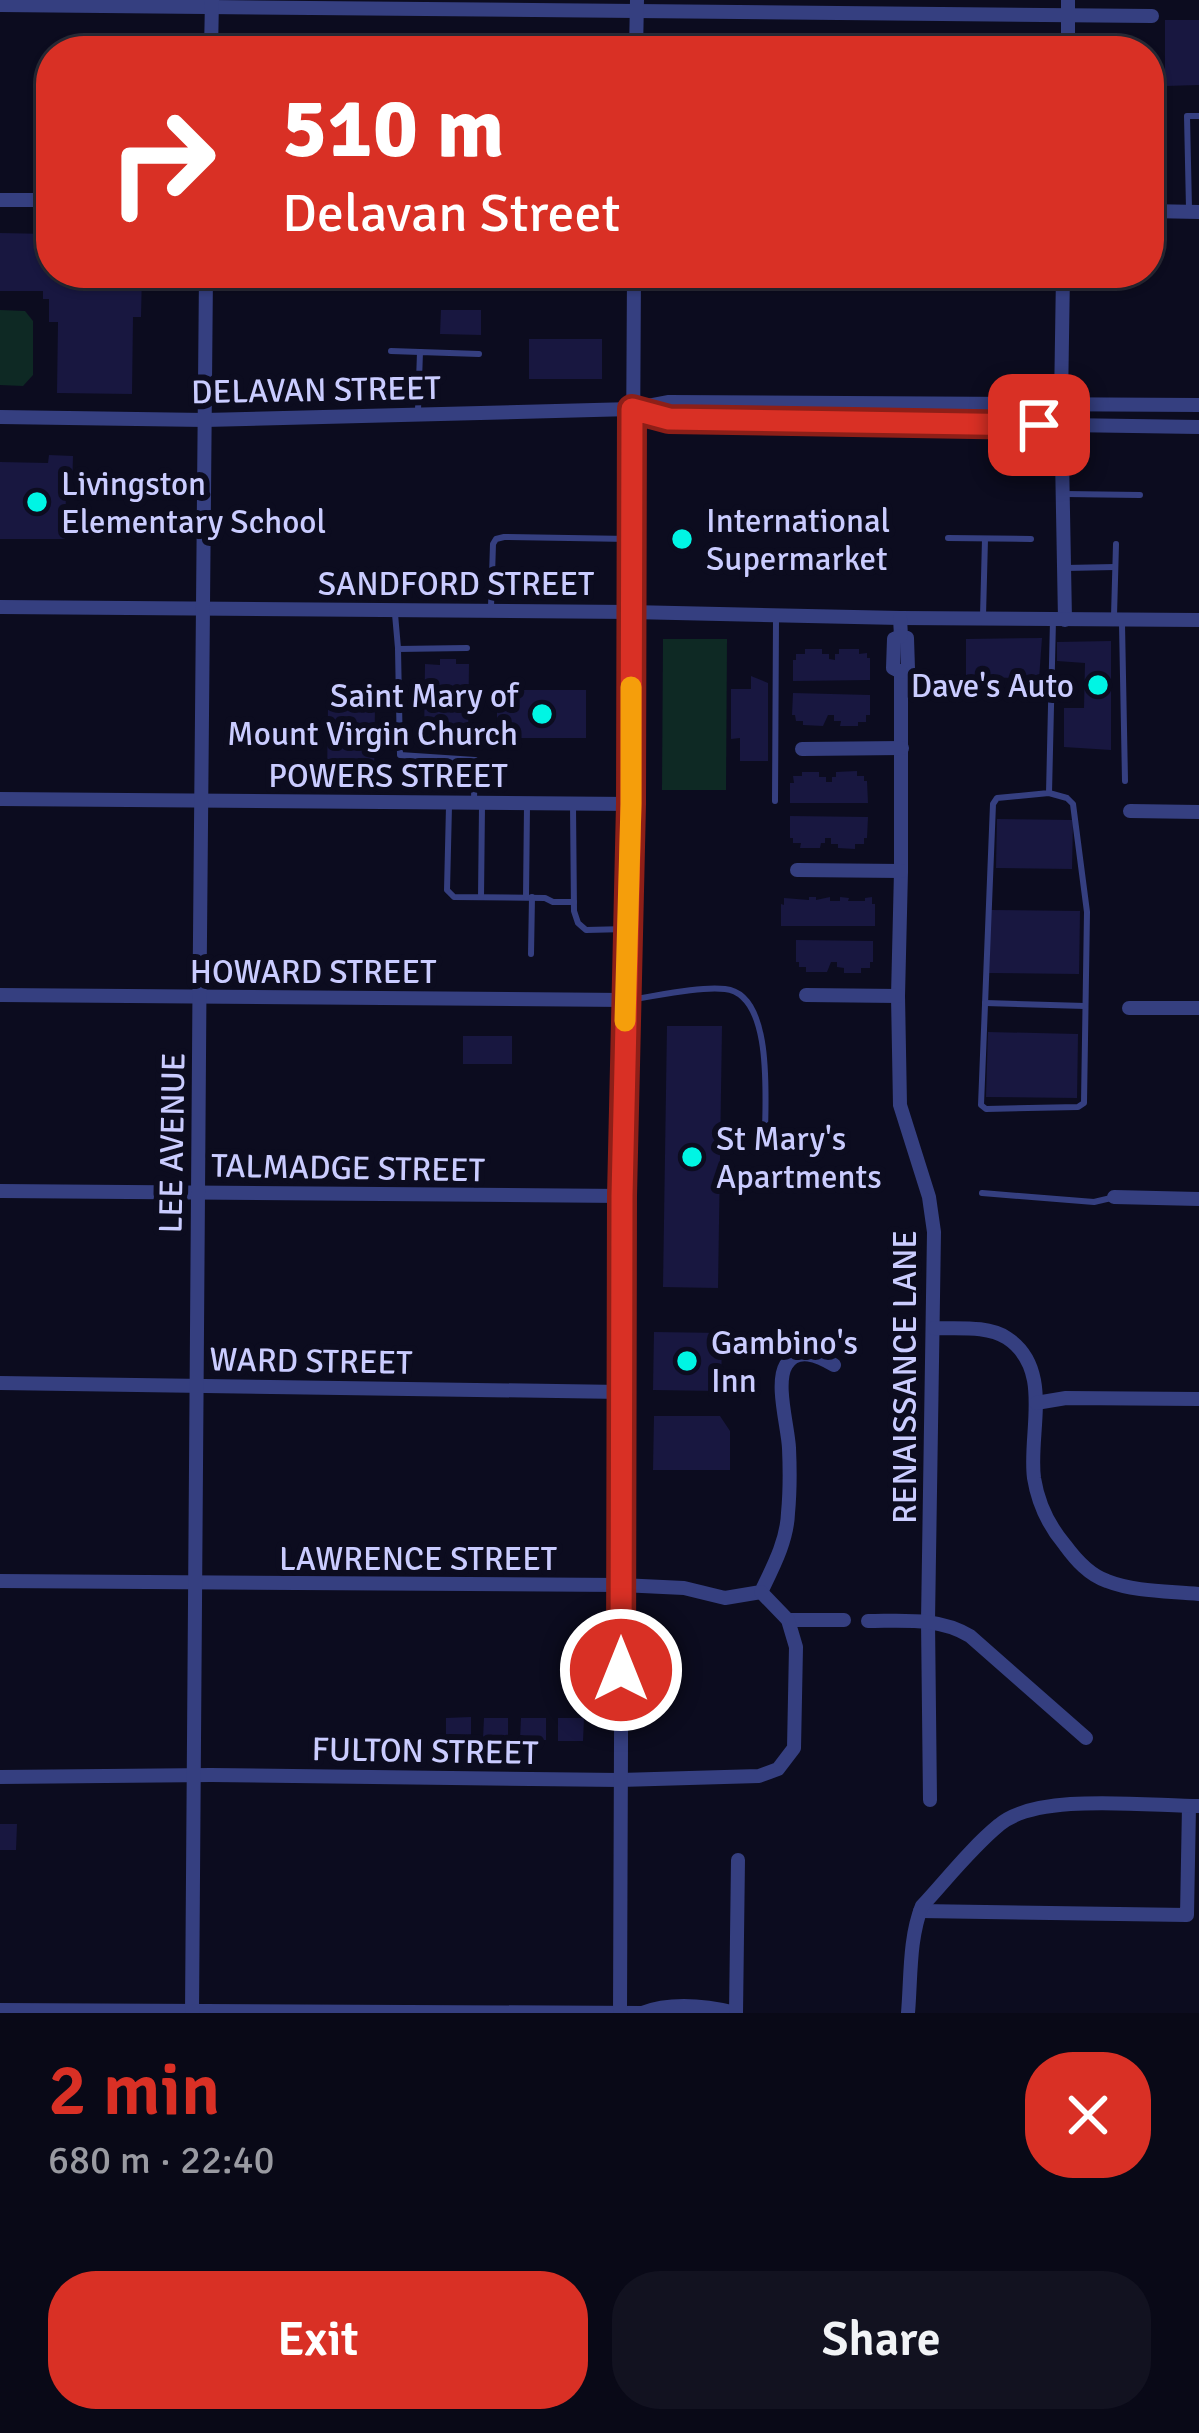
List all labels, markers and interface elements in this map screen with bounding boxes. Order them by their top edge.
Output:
text: 510 m [282,77,504,181]
icon: right [84,84,240,240]
text: Delavan Street [282,180,620,247]
street label: DELAVAN STREET [191,368,441,413]
pin [988,374,1090,476]
icon: arrive [1006,392,1072,458]
place label: Livingston Elementary School [61,464,326,543]
marker: Livingston Elementary School [24,489,50,515]
place label: International Supermarket [706,501,890,580]
marker: International Supermarket [669,526,695,552]
street label: SANDFORD STREET [318,564,594,605]
place label: Dave's Auto [911,666,1074,707]
marker: Dave's Auto [1085,672,1111,698]
place label: Saint Mary of Mount Virgin Church [227,676,520,755]
marker: Saint Mary of Mount Virgin Church [529,701,555,727]
street label: POWERS STREET [268,756,508,797]
street label: HOWARD STREET [190,952,436,993]
street label: LEE AVENUE [150,1052,195,1234]
place label: St Mary's Apartments [716,1119,882,1198]
marker: St Mary's Apartments [679,1144,705,1170]
street label: TALMADGE STREET [211,1146,485,1191]
street label: RENAISSANCE LANE [885,1230,926,1524]
place label: Gambino's Inn [711,1323,858,1402]
street label: WARD STREET [209,1339,413,1384]
marker: Gambino's Inn [674,1348,700,1374]
street label: LAWRENCE STREET [279,1539,557,1580]
position arrow [558,1607,684,1733]
street label: FULTON STREET [311,1729,539,1774]
text: 2 min [48,2046,220,2135]
button: close [1025,2052,1151,2178]
text: 680 m · 22:40 [48,2136,275,2184]
button: Exit [48,2271,588,2409]
button: Share [612,2271,1151,2409]

